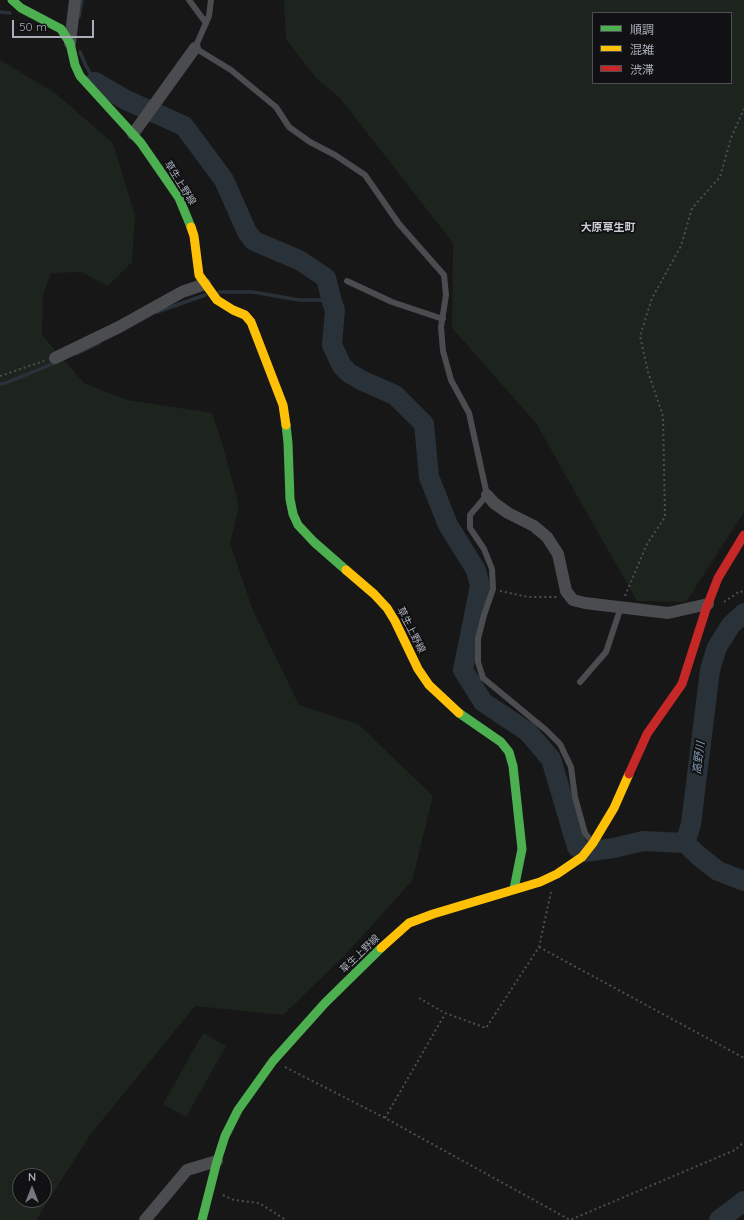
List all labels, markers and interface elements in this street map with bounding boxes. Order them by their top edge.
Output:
scale bar [14,12,96,38]
legend [592,12,732,84]
text: 50 m [19,19,47,34]
text: 順調 [630,22,654,37]
text: 混雑 [630,42,654,57]
text: 渋滞 [630,62,654,77]
street label: 草生上野線 [162,159,198,207]
district label: 大原草生町 [581,221,635,235]
street label: 草生上野線 [394,605,428,655]
water label: 高野川 [690,741,708,775]
street label: 草生上野線 [338,932,382,976]
north arrow [12,1168,52,1208]
text: N [28,1170,36,1184]

